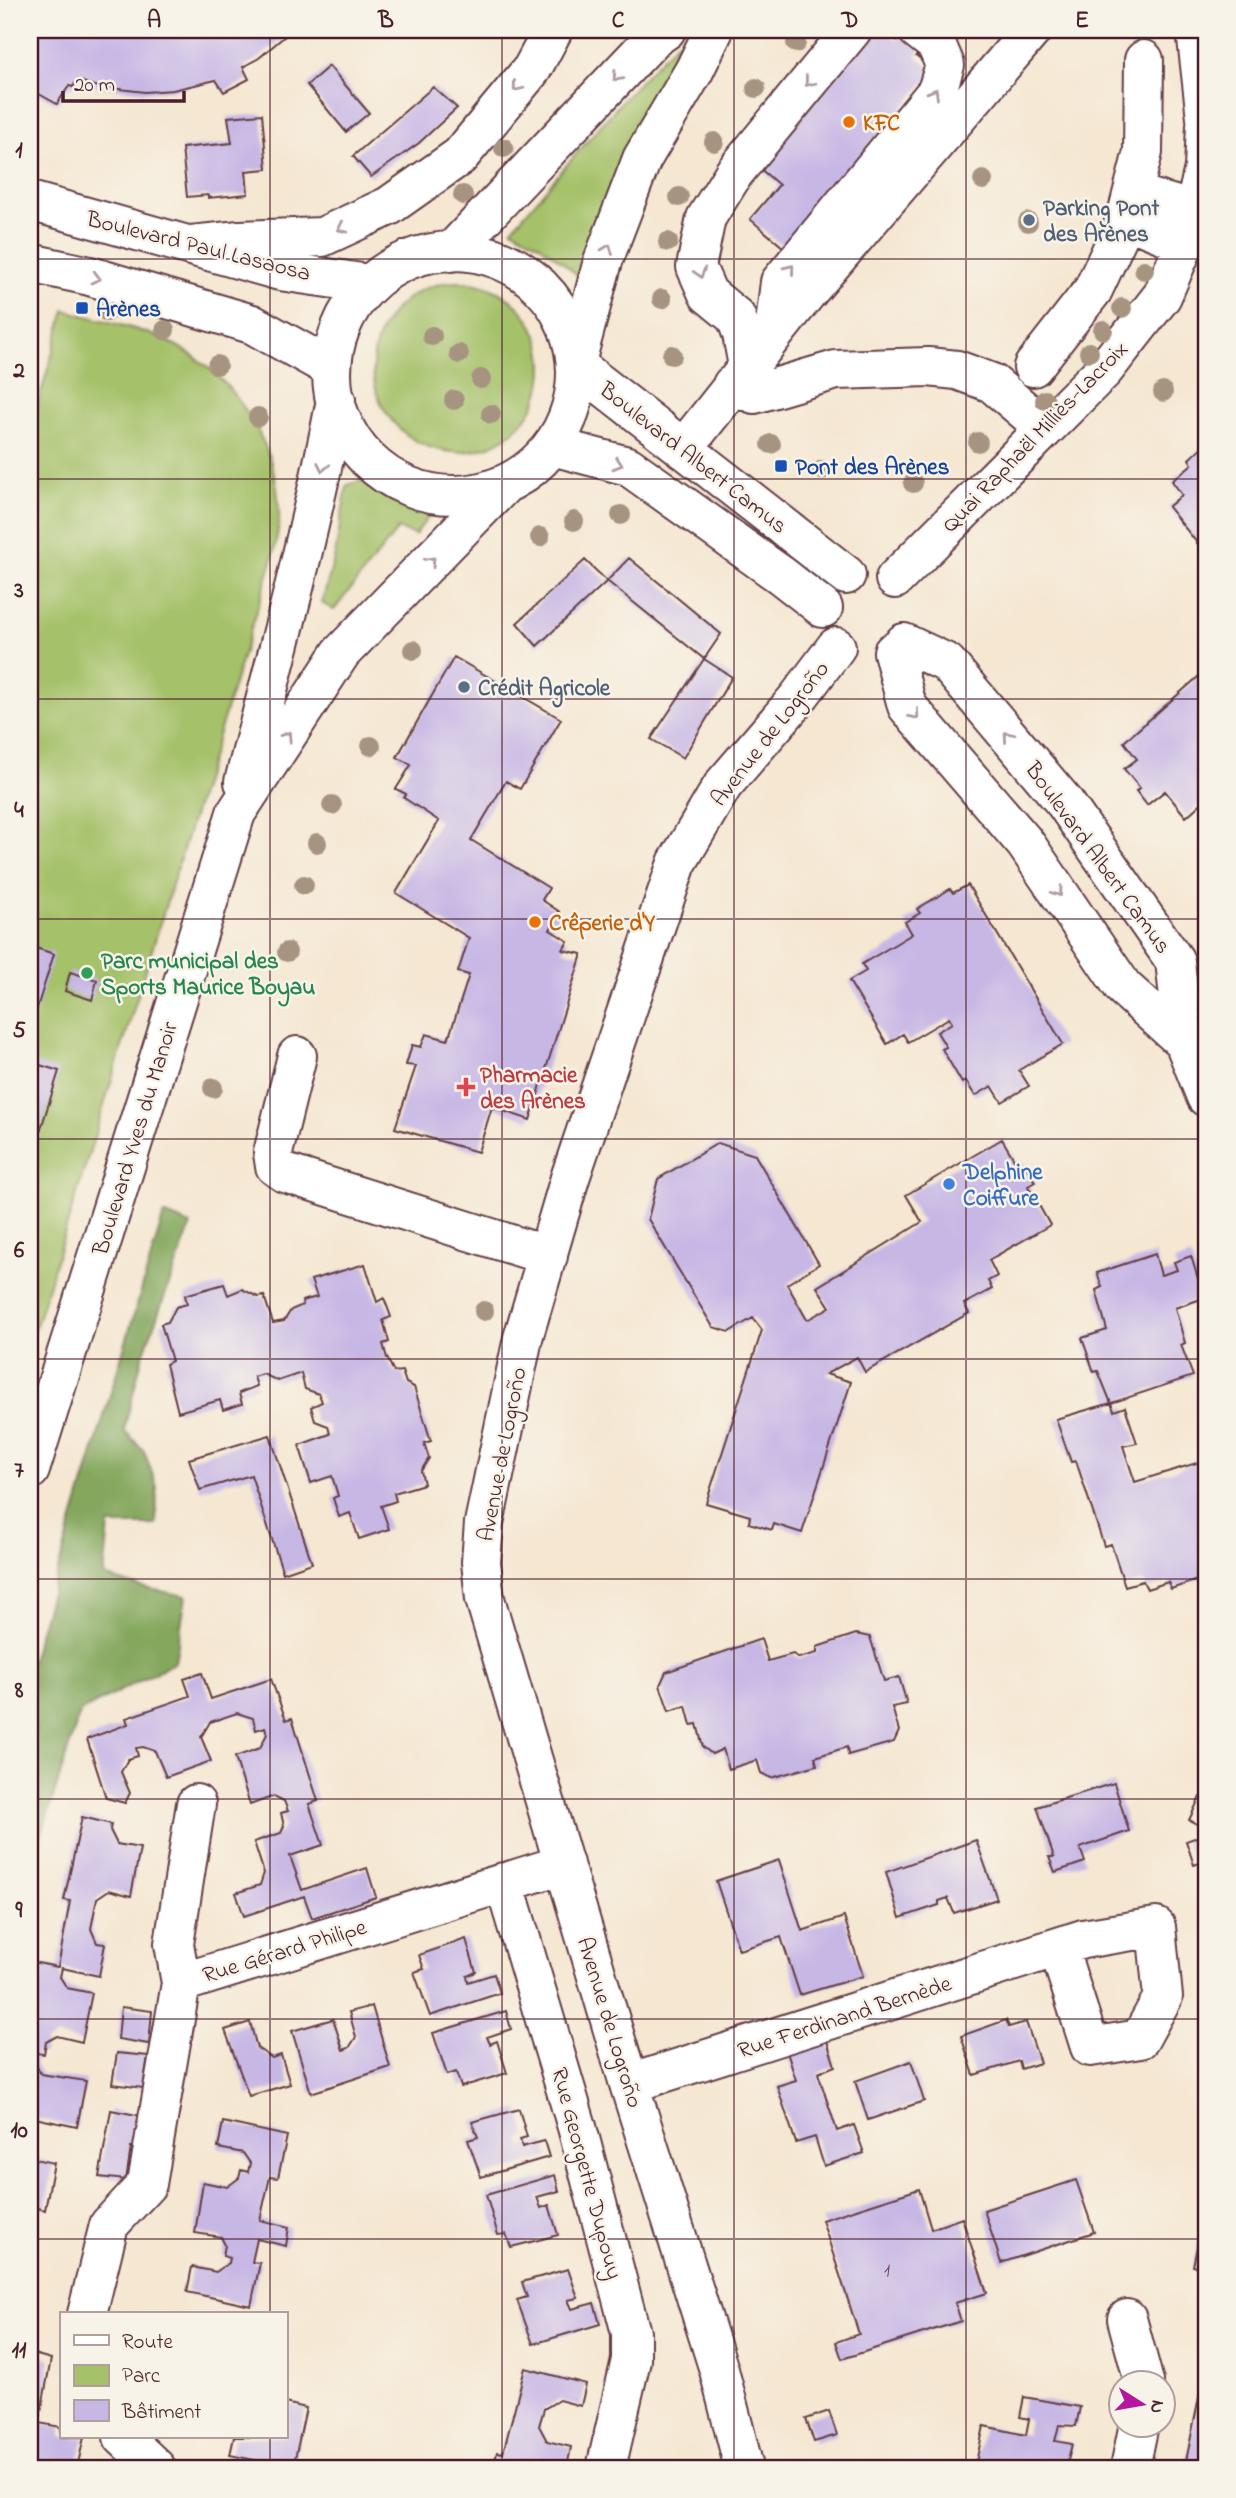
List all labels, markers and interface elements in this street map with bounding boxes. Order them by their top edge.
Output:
text: A [147,5,161,38]
text: B [377,5,394,38]
text: C [612,5,625,38]
text: D [841,5,858,38]
text: E [1075,5,1089,38]
scale bar [63,60,184,104]
one-way arrow [612,69,625,82]
text: 20 m [74,71,115,101]
one-way arrow [804,75,817,87]
one-way arrow [513,79,525,92]
one-way arrow [925,88,938,101]
place label: KFC [863,108,900,141]
marker: KFC [841,114,857,130]
text: 1 [15,135,23,168]
place label: Parking Pont des Arènes [1043,193,1159,252]
street label: Boulevard Paul Lasaosa [82,203,314,291]
marker: Parking Pont des Arènes [1021,212,1037,228]
one-way arrow [337,219,349,233]
one-way arrow [600,243,614,256]
one-way arrow [782,265,795,277]
one-way arrow [692,267,707,279]
one-way arrow [90,270,102,285]
place label: Arènes [96,294,161,327]
marker: Arènes [74,300,90,316]
street label: Quai Raphaël Milliès-Lacroix [935,334,1136,541]
text: 2 [12,355,25,388]
street label: Boulevard Albert Camus [591,374,793,543]
place label: Pont des Arènes [795,452,950,485]
one-way arrow [612,455,624,470]
marker: Pont des Arènes [773,458,789,474]
one-way arrow [316,461,331,473]
one-way arrow [422,556,435,569]
text: 3 [13,575,24,608]
street label: Avenue de Logroño [704,655,839,815]
place label: Crédit Agricole [478,673,611,708]
marker: Crédit Agricole [456,679,472,695]
one-way arrow [907,707,919,720]
one-way arrow [279,731,291,744]
one-way arrow [1004,731,1016,744]
street label: Boulevard Albert Camus [1015,755,1178,961]
text: 4 [14,795,24,828]
one-way arrow [1050,884,1062,897]
place label: Crêperie d'Y [549,908,656,941]
marker: Crêperie d'Y [527,914,543,930]
place label: Parc municipal des Sports Maurice Boyau [101,946,315,1007]
marker: Parc municipal des Sports Maurice Boyau [79,965,95,981]
text: 5 [12,1015,26,1048]
street label: Boulevard Yves du Manoir [85,1017,188,1260]
place label: Pharmacie des Arènes [480,1060,586,1119]
marker: Pharmacie des Arènes [458,1079,474,1095]
place label: Delphine Coiffure [962,1157,1043,1216]
marker: Delphine Coiffure [941,1176,957,1192]
text: 6 [14,1235,25,1268]
street label: Avenue de Logroño [470,1365,537,1545]
text: 7 [14,1455,24,1488]
text: 8 [14,1675,24,1708]
text: 9 [15,1895,24,1928]
street label: Rue Gérard Philipe [199,1912,371,1993]
street label: Avenue de Logroño [566,1933,650,2112]
street label: Rue Ferdinand Bernède [734,1968,956,2068]
street label: Rue Georgette Dupouy [539,2064,630,2284]
text: 10 [10,2115,28,2148]
house number: 1 [884,2258,890,2285]
legend [60,2312,287,2438]
text: Route [122,2328,174,2358]
text: 11 [12,2335,27,2368]
text: Parc [122,2362,161,2392]
north arrow [1106,2368,1176,2438]
text: Bâtiment [121,2398,201,2428]
text: N [1142,2398,1171,2416]

